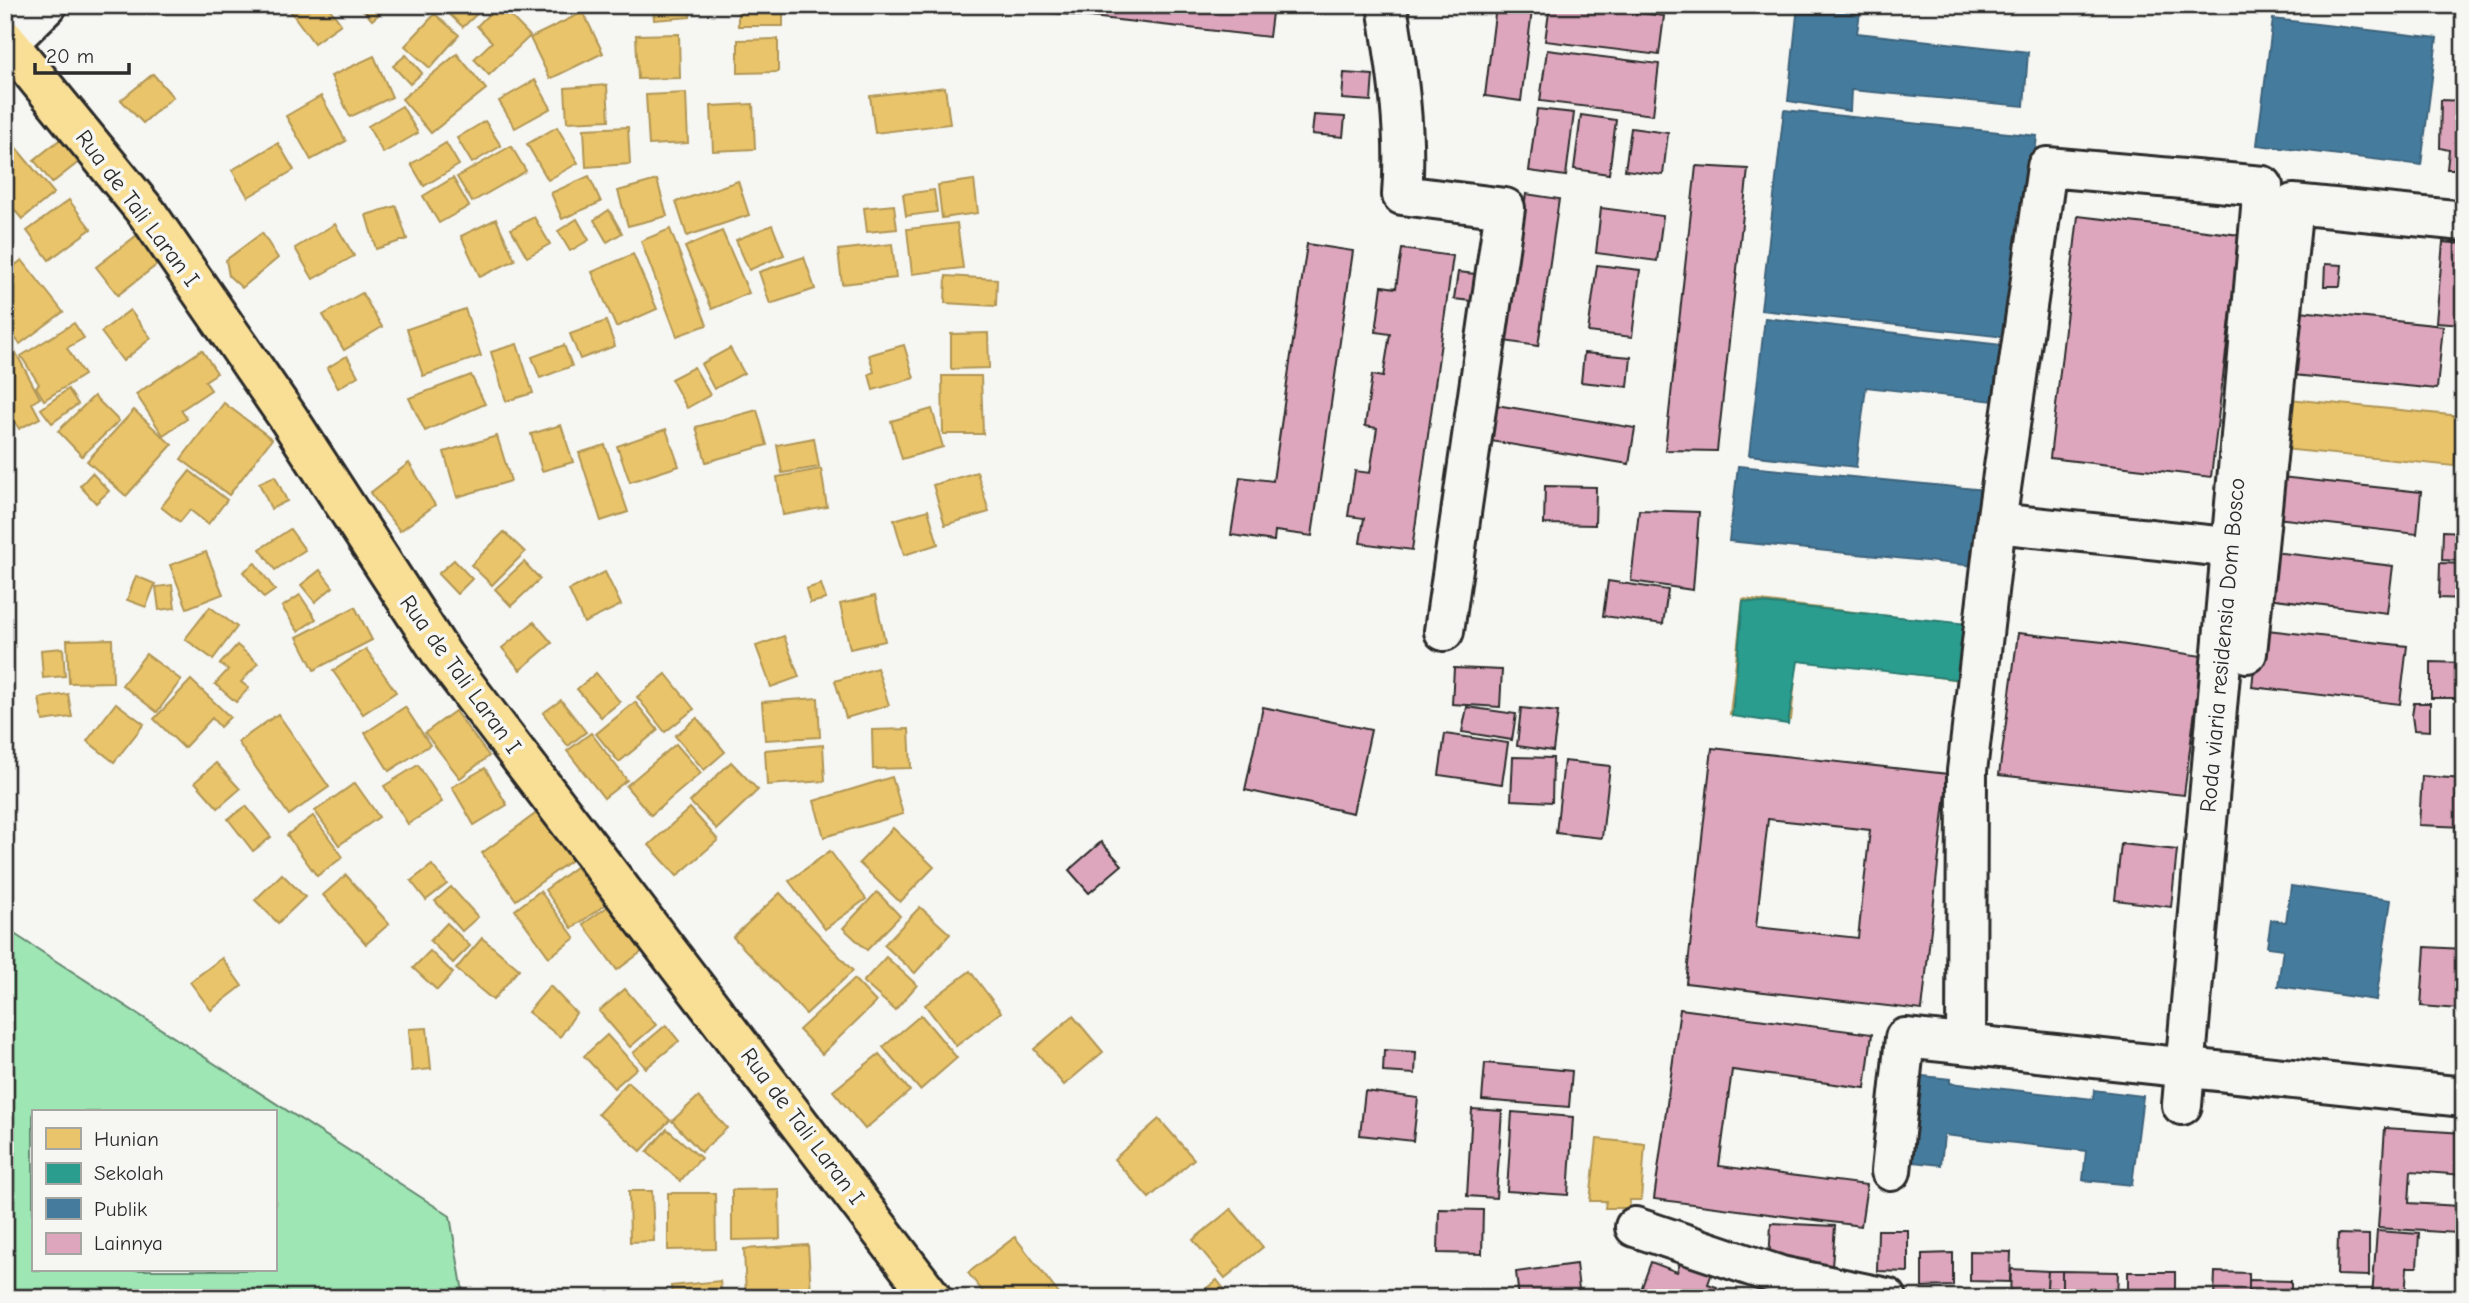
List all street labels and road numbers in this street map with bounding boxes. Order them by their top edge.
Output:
street label: Rua de Tali Laran I [70,125,205,292]
street label: Roda viaria residensia Dom Bosco [2194,476,2251,814]
street label: Rua de Tali Laran I [394,590,527,759]
street label: Rua de Tali Laran I [735,1043,870,1210]

